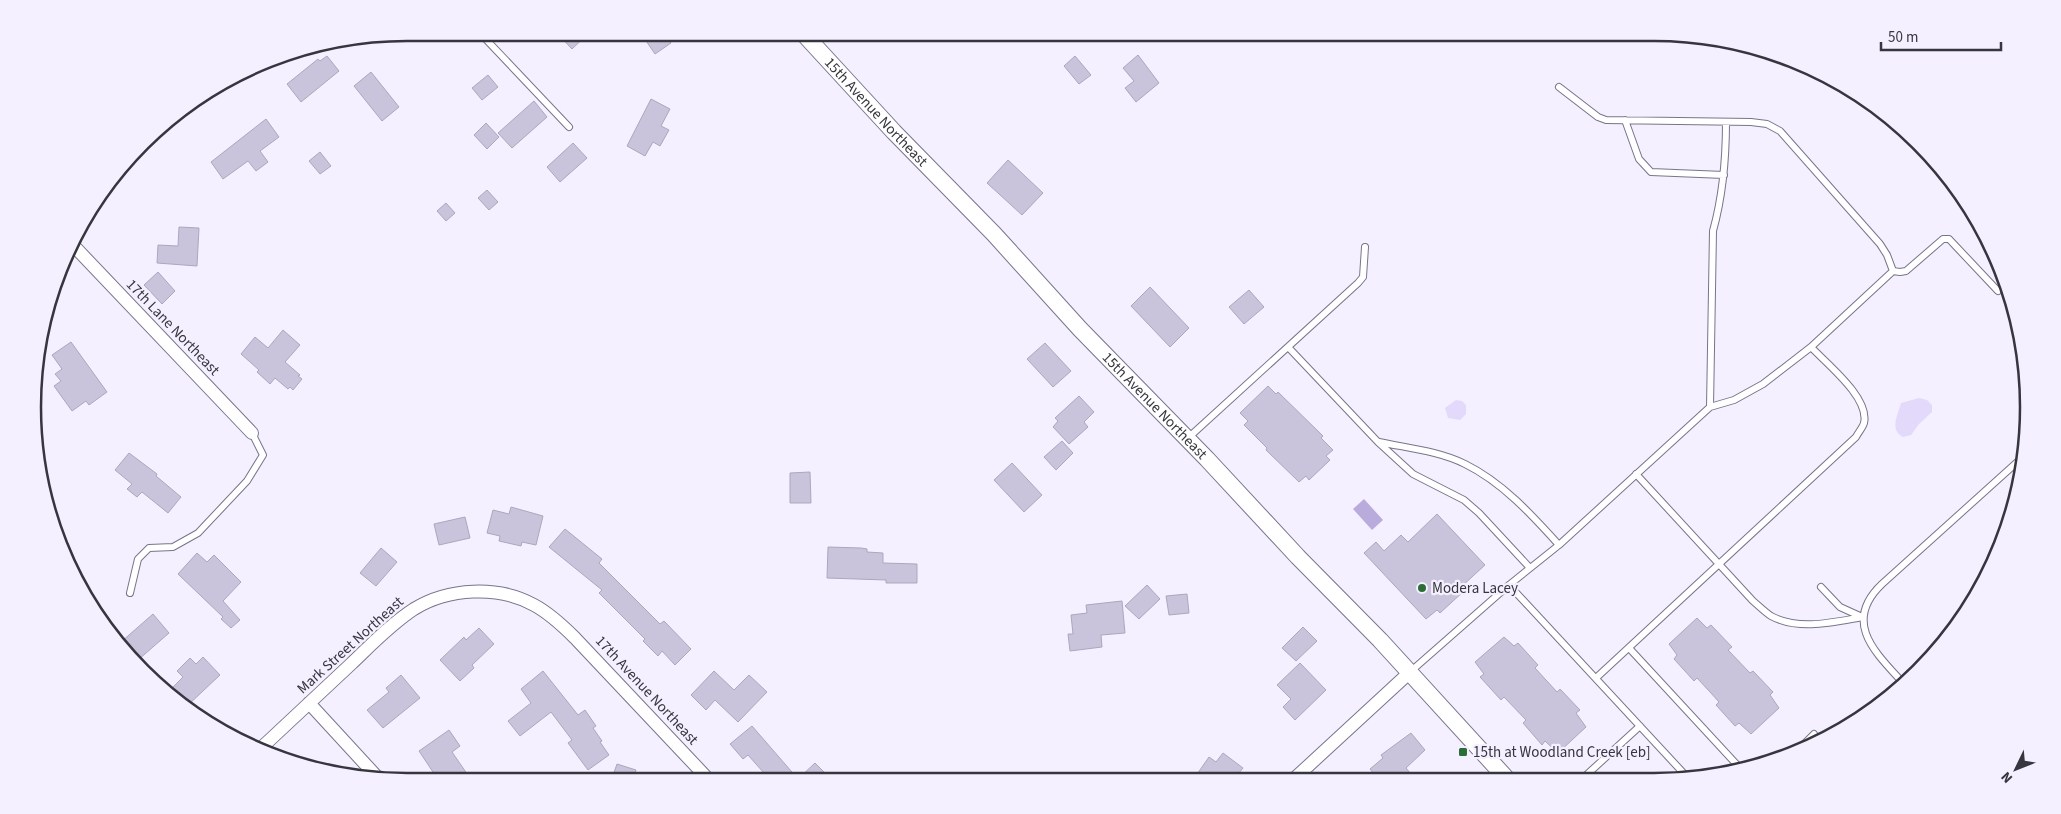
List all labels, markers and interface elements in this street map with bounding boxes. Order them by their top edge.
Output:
scale bar [1881,20,2001,52]
text: 50 m [1888,27,1918,48]
street label: 15th Avenue Northeast [819,53,932,171]
street label: 17th Lane Northeast [121,274,224,380]
street label: 15th Avenue Northeast [1097,348,1212,464]
place label: Modera Lacey [1432,578,1518,599]
marker: Modera Lacey [1416,582,1428,594]
street label: Mark Street Northeast [292,592,408,699]
street label: 17th Avenue Northeast [590,631,703,750]
place label: 15th at Woodland Creek [eb] [1473,742,1651,763]
north arrow [1991,744,2041,794]
marker: 15th at Woodland Creek [eb] [1457,746,1469,758]
text: N [1997,767,2018,787]

